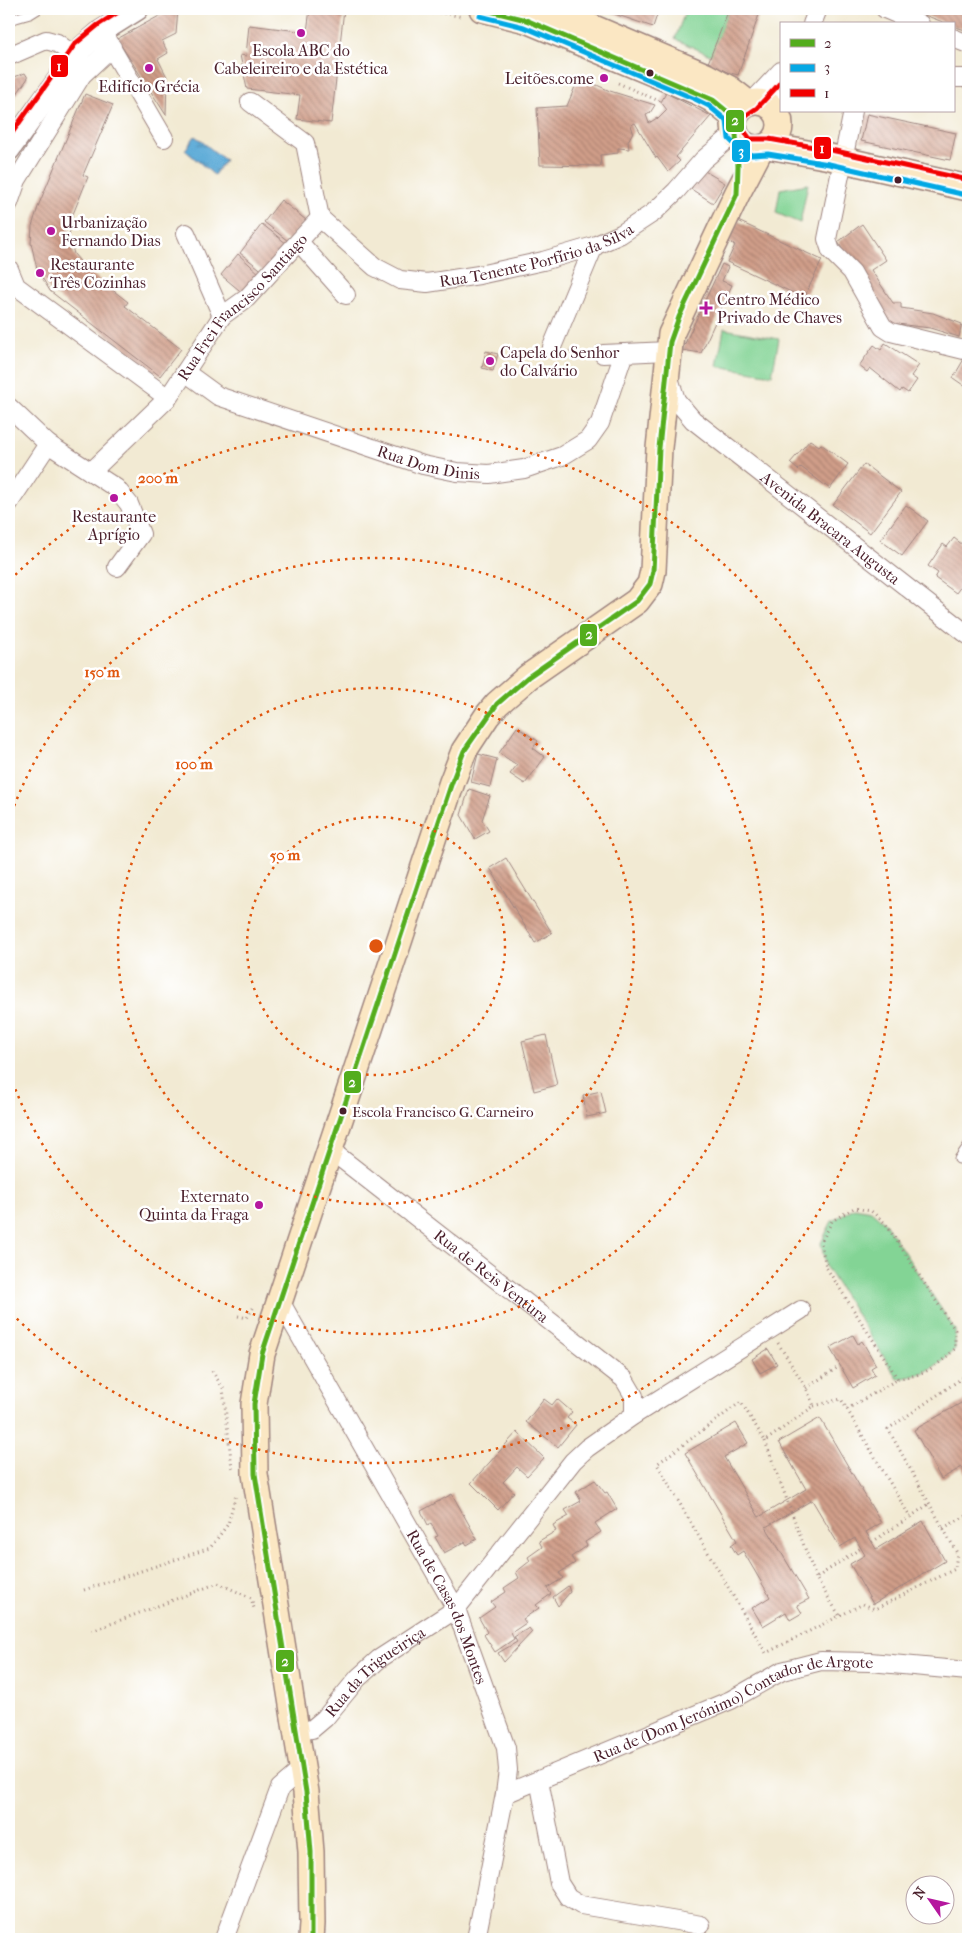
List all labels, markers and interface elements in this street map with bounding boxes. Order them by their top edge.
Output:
legend [780,22,954,112]
marker: Escola ABC do Cabeleireiro e da Estética [295,27,307,39]
text: 2 [824,34,832,52]
place label: Escola ABC do Cabeleireiro e da Estética [214,41,389,78]
line badge: 1 [50,54,69,78]
text: 1 [57,58,62,75]
text: 3 [824,58,830,76]
marker: Edifício Grécia [143,62,155,74]
unlabelled marker [645,68,655,78]
place label: Leitões.come [505,69,594,88]
marker: Leitões.come [598,72,610,84]
place label: Edifício Grécia [98,77,200,96]
text: 1 [824,84,829,102]
line badge: 2 [725,109,745,133]
text: 2 [731,112,739,129]
line badge: 1 [813,136,832,160]
line badge: 3 [731,139,751,163]
text: 1 [820,140,825,157]
text: 3 [738,143,744,160]
unlabelled marker [893,175,903,185]
place label: Urbanização Fernando Dias [61,213,161,250]
street label: Rua Tenente Porfírio da Silva [438,219,638,291]
marker: Urbanização Fernando Dias [45,225,57,237]
street label: Rua Frei Francisco Santiago [173,230,311,384]
place label: Restaurante Três Cozinhas [50,255,146,292]
marker: Restaurante Três Cozinhas [34,267,46,279]
place label: Centro Médico Privado de Chaves [717,290,842,327]
marker: Centro Médico Privado de Chaves [699,301,713,315]
place label: Capela do Senhor do Calvário [500,343,620,380]
marker: Capela do Senhor do Calvário [484,355,496,367]
street label: Rua Dom Dinis [375,441,480,483]
street label: Avenida Bracara Augusta [756,467,904,589]
text: 200 m [138,469,178,487]
marker: Restaurante Aprígio [108,492,120,504]
place label: Restaurante Aprígio [72,507,156,544]
line badge: 2 [579,623,598,647]
text: 2 [585,626,593,643]
text: 150 m [84,663,120,681]
text: 100 m [175,755,213,773]
text: 50 m [270,846,301,864]
centre of rings [367,937,385,955]
line badge: 2 [343,1070,362,1094]
text: 2 [348,1074,356,1091]
place label: Escola Francisco G. Carneiro [352,1103,534,1121]
marker: Escola Francisco G. Carneiro [338,1106,348,1116]
place label: Externato Quinta da Fraga [139,1187,250,1224]
marker: Externato Quinta da Fraga [253,1199,265,1211]
street label: Rua de Reis Ventura [430,1225,553,1327]
street label: Rua de Casas dos Montes [402,1526,491,1687]
street label: Rua da Trigueiriça [321,1622,429,1721]
line badge: 2 [275,1649,295,1673]
street label: Rua de (Dom Jerónimo) Contador de Argote [590,1652,874,1766]
text: 2 [281,1653,289,1670]
north arrow [904,1876,954,1926]
text: N [910,1884,930,1902]

